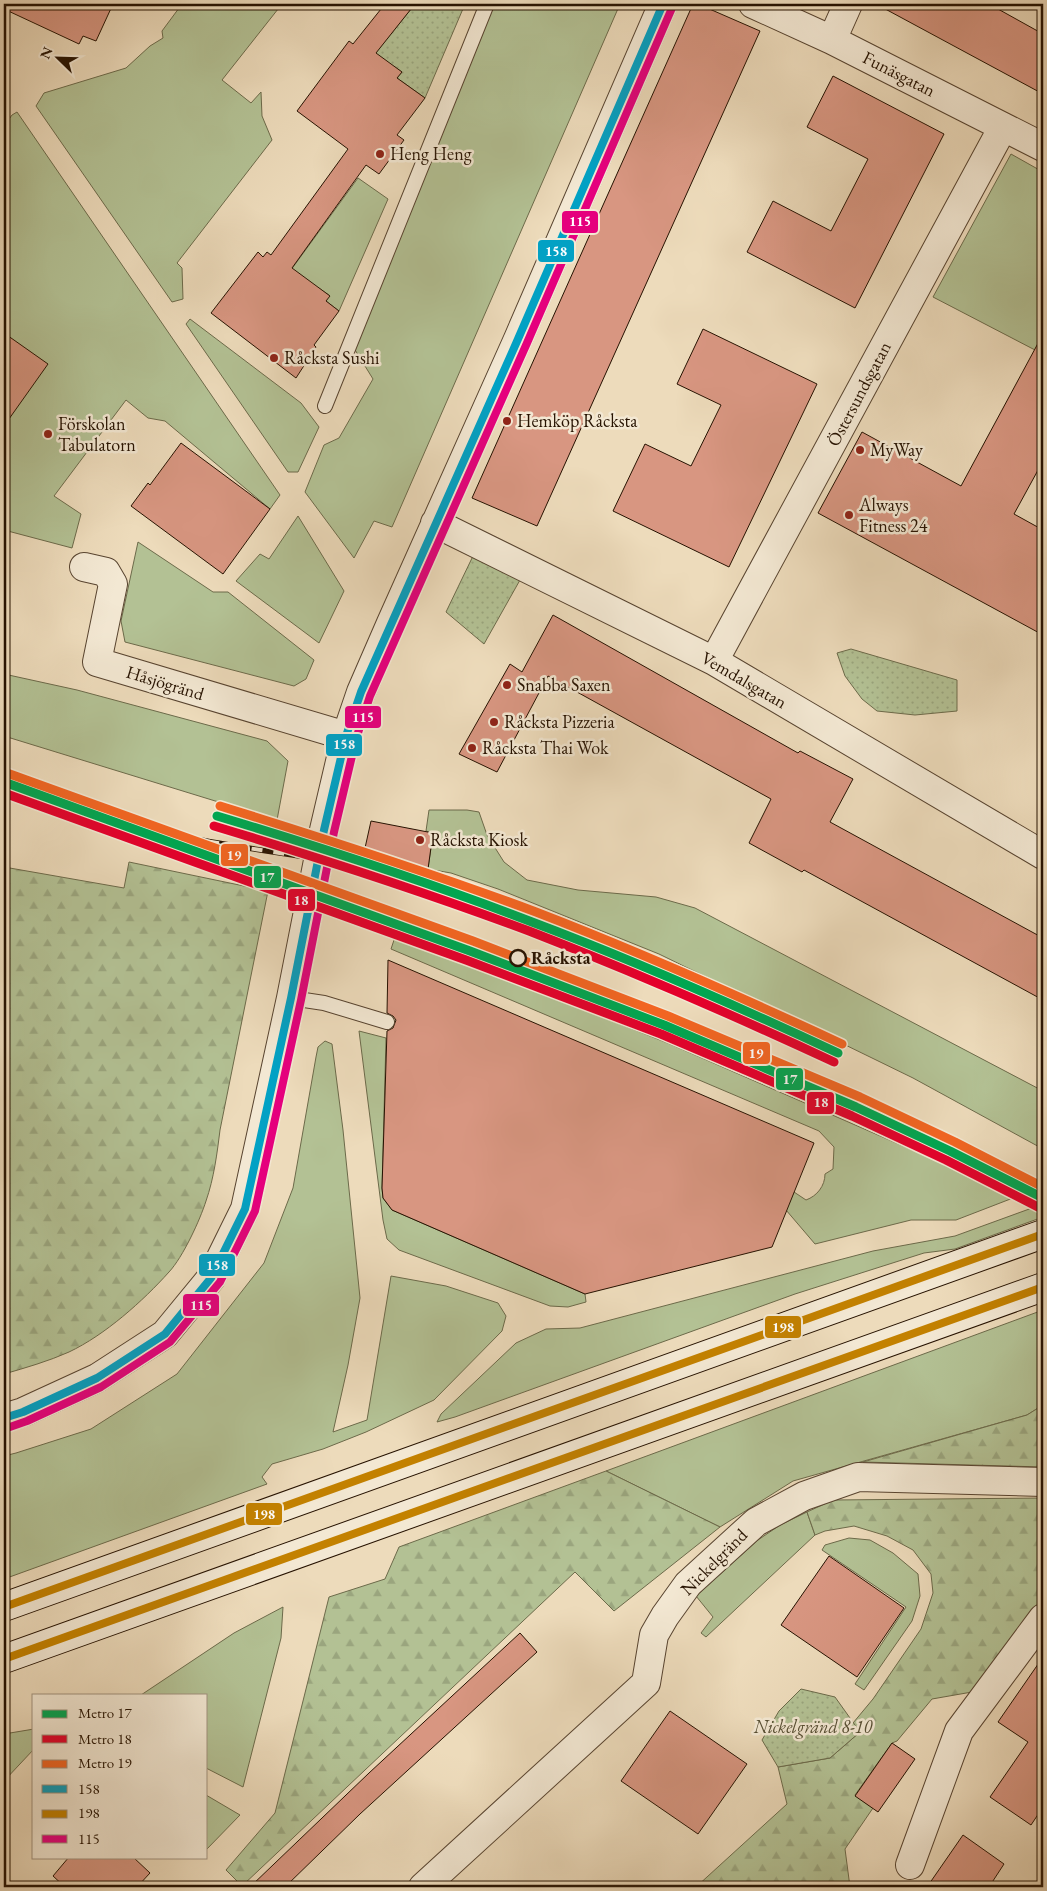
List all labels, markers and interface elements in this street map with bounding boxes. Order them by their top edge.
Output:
north arrow [32,32,82,82]
text: N [36,44,57,62]
street label: Funäsgatan [859,45,940,102]
place label: Heng Heng [390,142,472,165]
marker: Heng Heng [374,148,386,160]
line badge: 115 [561,210,599,234]
text: 115 [569,212,591,230]
line badge: 158 [537,239,575,263]
text: 158 [545,242,567,260]
street label: Östersundsgatan [821,337,896,450]
place label: Råcksta Sushi [284,346,380,369]
marker: Råcksta Sushi [268,352,280,364]
place label: Hemköp Råcksta [517,409,638,432]
place label: Förskolan Tabulatorn [58,412,136,456]
marker: Hemköp Råcksta [501,415,513,427]
marker: Förskolan Tabulatorn [42,428,54,440]
place label: MyWay [870,438,923,461]
marker: MyWay [854,444,866,456]
place label: Always Fitness 24 [858,493,928,537]
marker: Always Fitness 24 [843,509,855,521]
street label: Vemdalsgatan [697,646,792,714]
street label: Håsjögränd [123,660,208,706]
place label: Snabba Saxen [517,673,611,696]
marker: Snabba Saxen [501,679,513,691]
line badge: 115 [344,705,382,729]
text: 115 [352,708,374,726]
place label: Råcksta Pizzeria [504,710,615,733]
marker: Råcksta Pizzeria [488,716,500,728]
line badge: 158 [325,733,363,757]
text: 158 [333,735,355,753]
place label: Råcksta Thai Wok [482,736,609,759]
marker: Råcksta Thai Wok [466,742,478,754]
place label: Råcksta Kiosk [430,828,528,851]
marker: Råcksta Kiosk [414,834,426,846]
line badge: 19 [220,843,249,867]
text: 19 [227,846,242,864]
line badge: 17 [253,865,282,889]
text: 17 [260,868,275,886]
line badge: 18 [287,888,316,912]
text: 18 [294,891,308,909]
place label: Råcksta [531,946,591,969]
marker: Råcksta [509,949,527,967]
line badge: 19 [742,1041,771,1065]
text: 19 [749,1044,764,1062]
line badge: 17 [775,1067,804,1091]
text: 17 [783,1070,798,1088]
line badge: 18 [806,1091,835,1115]
text: 18 [814,1093,828,1111]
line badge: 158 [198,1253,236,1277]
text: 158 [206,1256,228,1274]
line badge: 115 [182,1293,220,1317]
text: 115 [190,1296,212,1314]
line badge: 198 [764,1315,802,1339]
text: 198 [772,1318,794,1336]
line badge: 198 [245,1502,283,1526]
text: 198 [253,1505,275,1523]
street label: Nickelgränd [675,1523,753,1600]
legend [32,1694,208,1858]
text: Metro 17 [78,1703,132,1722]
park label: Nickelgränd 8-10 [753,1715,873,1739]
text: Metro 18 [78,1729,132,1748]
text: Metro 19 [78,1753,132,1772]
text: 158 [78,1779,100,1798]
text: 198 [78,1803,100,1822]
text: 115 [78,1829,100,1848]

